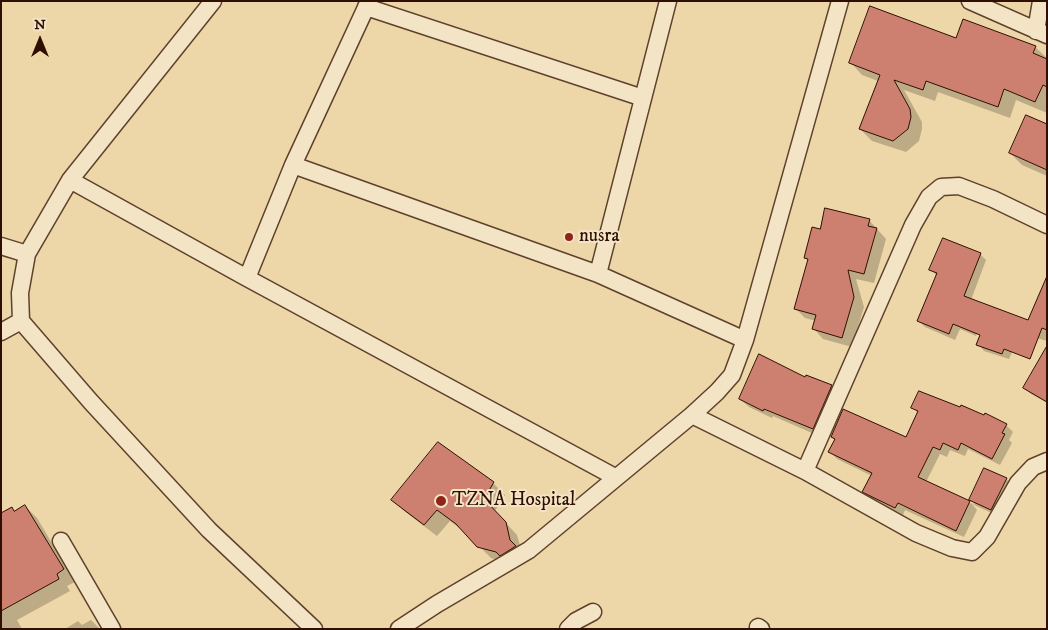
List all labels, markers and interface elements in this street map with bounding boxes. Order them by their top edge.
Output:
north arrow [15,15,65,65]
text: N [34,16,46,34]
place label: nusra [579,226,619,248]
marker: nusra [563,231,575,243]
place label: TZNA Hospital [452,490,575,512]
marker: TZNA Hospital [434,494,448,508]

